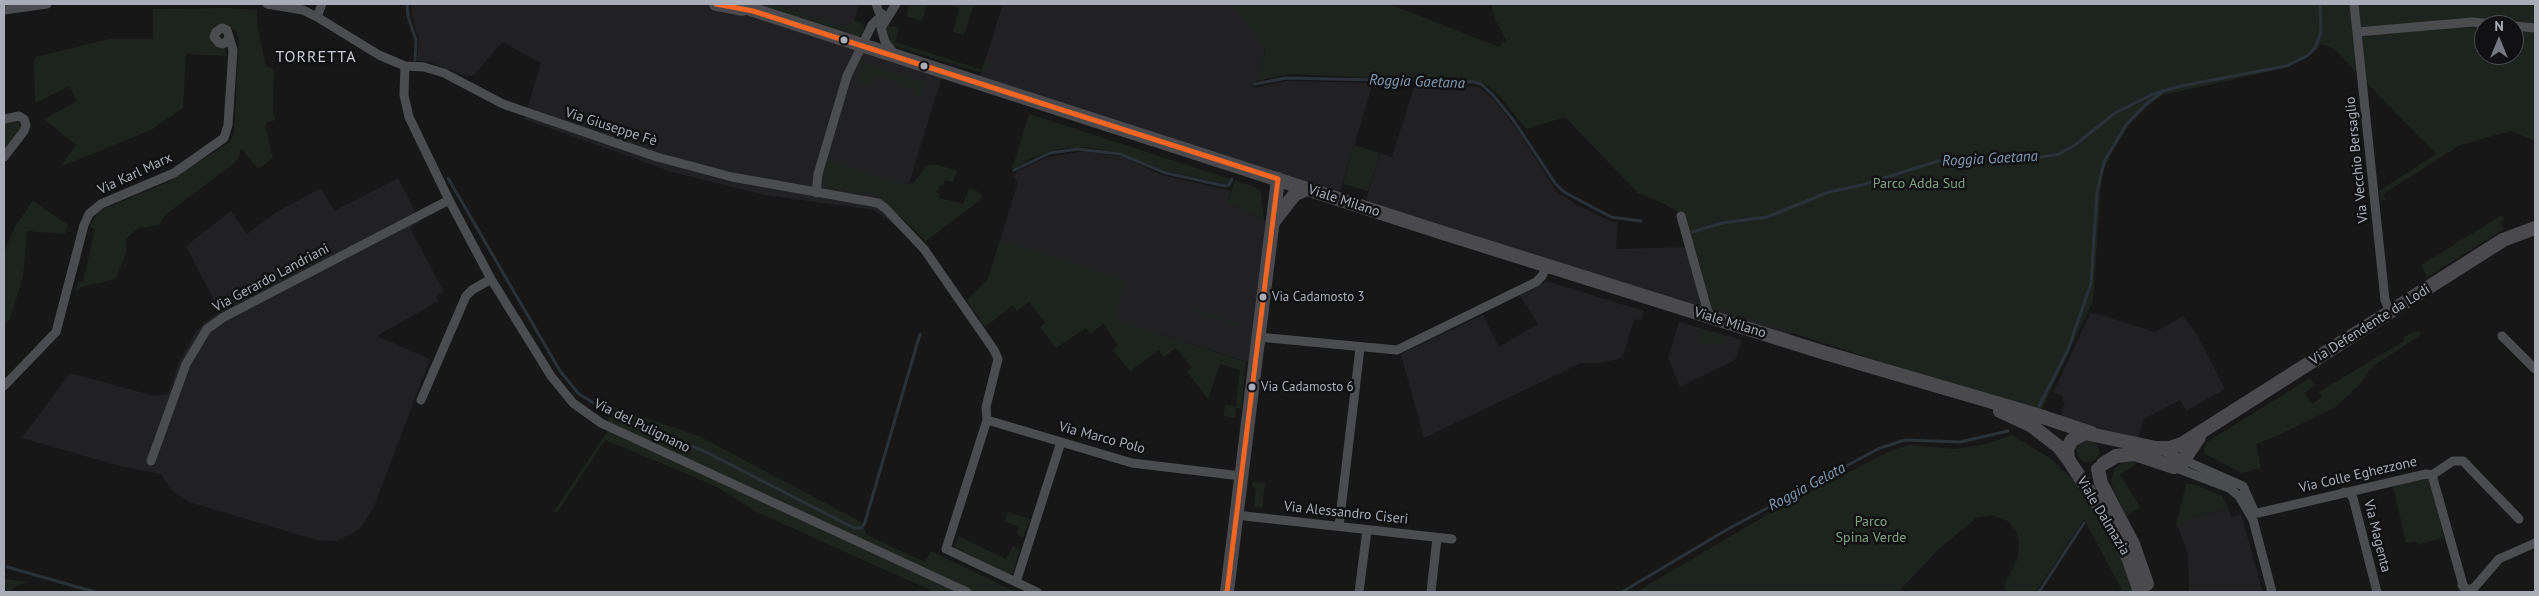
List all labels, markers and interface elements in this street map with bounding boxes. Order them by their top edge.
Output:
north arrow [2474,15,2524,65]
text: N [2494,17,2504,35]
unlabelled marker [839,35,849,45]
district label: TORRETTA [274,47,358,67]
unlabelled marker [919,61,929,71]
water label: Roggia Gaetana [1369,71,1465,93]
street label: Via Vecchio Bersaglio [2342,96,2372,224]
street label: Via Giuseppe Fè [563,104,659,150]
water label: Roggia Gaetana [1942,148,2038,170]
street label: Via Karl Marx [95,149,175,199]
park label: Parco Adda Sud [1873,176,1965,192]
street label: Viale Milano [1306,181,1382,221]
street label: Via Gerardo Landriani [210,240,332,316]
street label: Via Defendente da Lodi [2307,281,2433,369]
place label: Via Cadamosto 3 [1272,289,1365,305]
marker: Via Cadamosto 3 [1258,292,1268,302]
street label: Viale Milano [1692,304,1768,342]
place label: Via Cadamosto 6 [1261,379,1354,395]
marker: Via Cadamosto 6 [1247,382,1257,392]
street label: Via del Pulignano [591,395,693,457]
street label: Via Marco Polo [1057,418,1147,458]
street label: Via Colle Eghezzone [2297,453,2419,497]
water label: Roggia Gelata [1765,459,1849,515]
street label: Viale Dalmazia [2073,474,2133,558]
street label: Via Alessandro Ciseri [1283,498,1409,528]
street label: Via Magenta [2360,498,2394,574]
park label: Parco Spina Verde [1836,514,1906,546]

